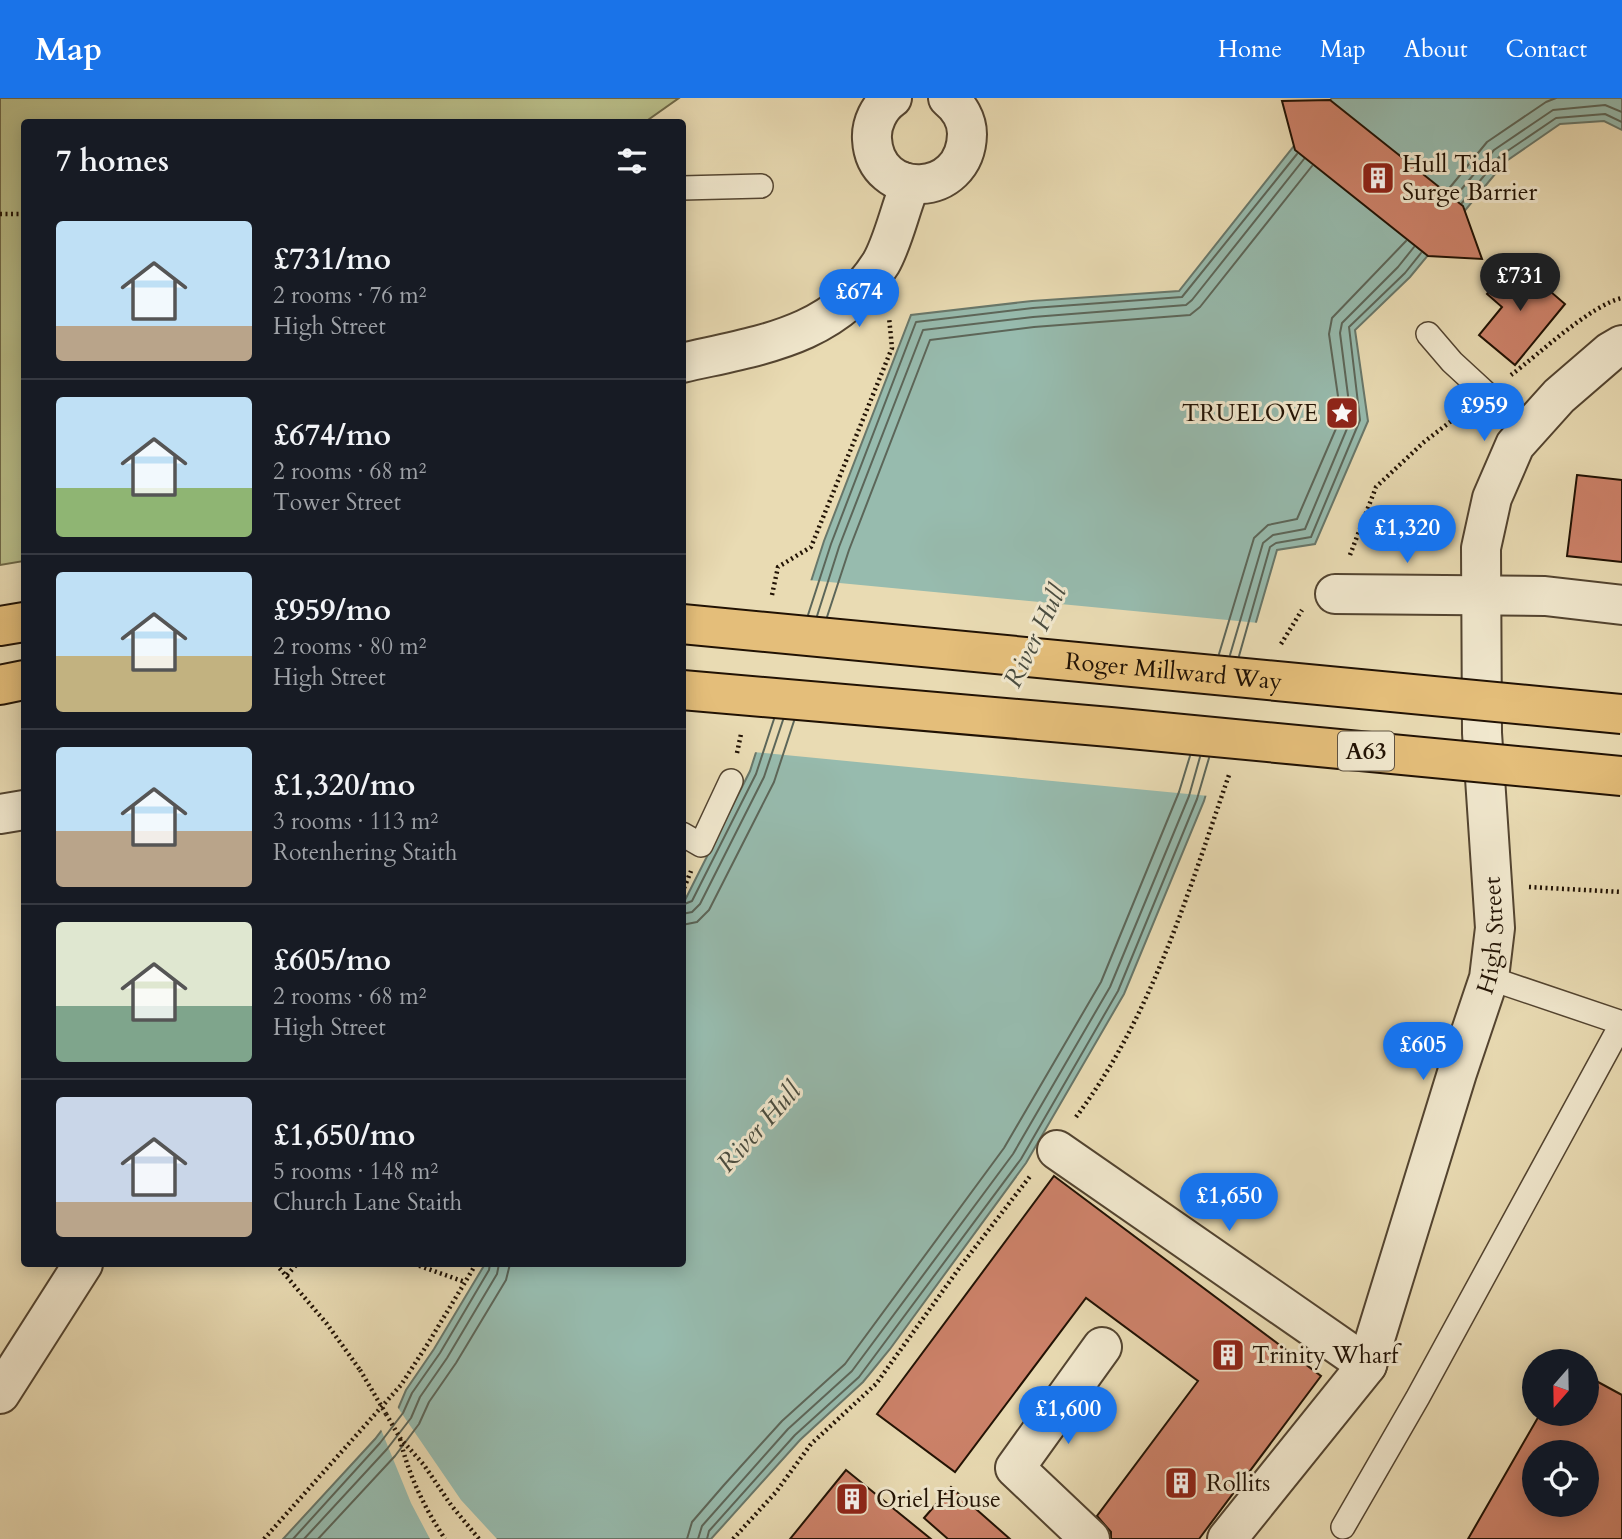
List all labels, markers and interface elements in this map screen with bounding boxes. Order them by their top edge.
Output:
text: Map [35,27,102,72]
text: Home [1218,33,1282,66]
text: Map [1320,33,1366,66]
text: About [1404,33,1468,66]
text: Contact [1506,33,1587,66]
text: 7 homes [56,141,169,182]
icon: filters [613,142,651,180]
place label: Hull Tidal Surge Barrier [1402,148,1538,209]
building icon: Hull Tidal Surge Barrier [1359,159,1397,197]
text: £731/mo [273,239,391,280]
icon: home [112,249,196,333]
pin: £731 [1479,254,1561,313]
text: £731 [1496,260,1544,291]
pin: £674 [818,270,900,329]
text: £674 [835,276,883,307]
text: 2 rooms · 76 m² [273,280,426,311]
text: High Street [273,311,386,342]
pin: £959 [1443,384,1525,443]
text: £959 [1460,390,1508,421]
place icon: TRUELOVE [1323,394,1361,432]
place label: TRUELOVE [1182,397,1318,430]
text: £674/mo [273,415,391,456]
icon: home [112,425,196,509]
text: 2 rooms · 68 m² [273,456,426,487]
text: Tower Street [273,487,401,518]
pin: £1,320 [1350,505,1464,565]
text: £1,320 [1374,512,1440,543]
water label: River Hull [995,578,1075,693]
text: £959/mo [273,590,391,631]
icon: home [112,600,196,684]
text: 2 rooms · 80 m² [273,631,426,662]
street label: Roger Millward Way [1064,644,1284,698]
text: High Street [273,662,386,693]
road number: A63 [1338,732,1394,771]
text: £1,320/mo [273,765,415,806]
icon: home [112,775,196,859]
text: 3 rooms · 113 m² [273,806,438,837]
text: Rotenhering Staith [273,837,457,868]
street label: High Street [1468,875,1512,998]
text: £605/mo [273,940,391,981]
icon: home [112,950,196,1034]
text: 2 rooms · 68 m² [273,981,426,1012]
text: High Street [273,1012,386,1043]
pin: £605 [1382,1023,1464,1082]
text: £605 [1399,1029,1447,1060]
water label: River Hull [709,1074,810,1180]
text: £1,650/mo [273,1115,415,1156]
icon: home [112,1125,196,1209]
text: 5 rooms · 148 m² [273,1156,438,1187]
pin: £1,650 [1172,1174,1286,1233]
text: £1,650 [1196,1180,1262,1211]
text: Church Lane Staith [273,1187,462,1218]
building icon: Trinity Wharf [1209,1336,1247,1374]
place label: Trinity Wharf [1252,1339,1402,1372]
north arrow [1522,1349,1600,1426]
map controls [1522,1349,1599,1517]
pin: £1,600 [1011,1386,1125,1446]
text: £1,600 [1035,1393,1101,1424]
button: locate [1522,1440,1599,1517]
building icon: Rollits [1162,1464,1200,1502]
place label: Rollits [1206,1467,1270,1500]
building icon: Oriel House [833,1480,871,1518]
place label: Oriel House [876,1483,1001,1516]

